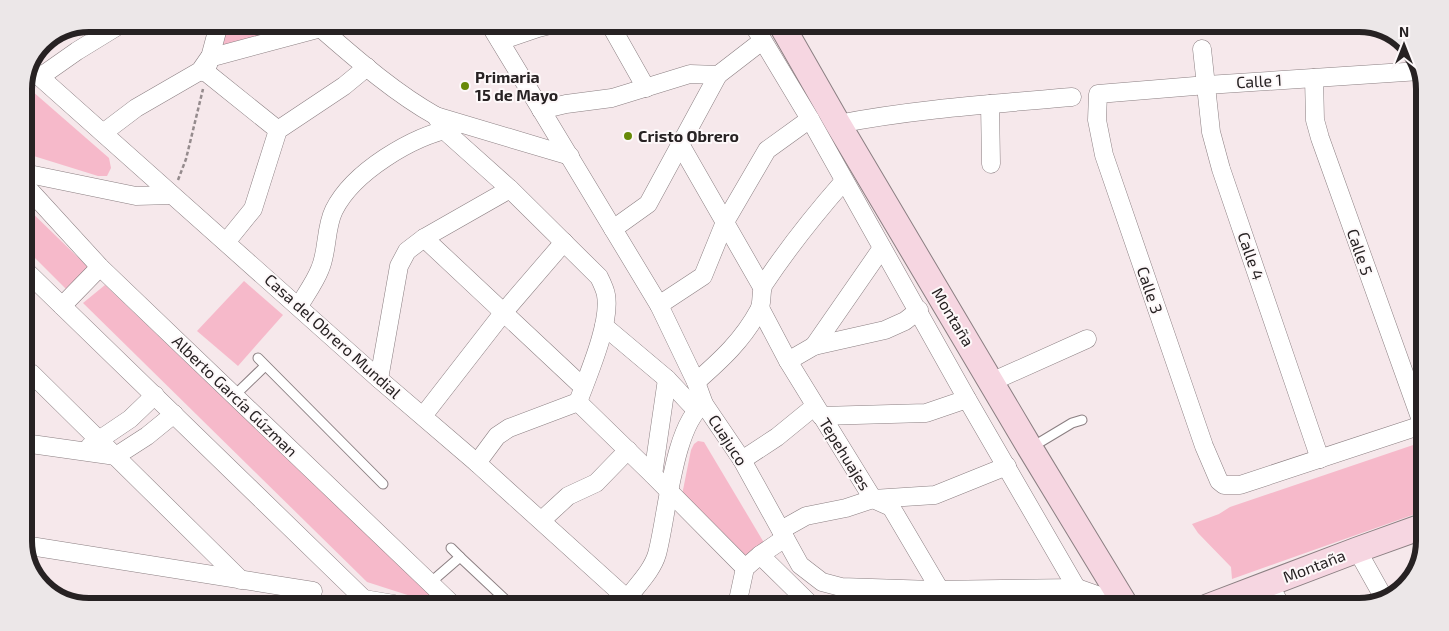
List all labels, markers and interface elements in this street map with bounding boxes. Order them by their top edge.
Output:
north arrow [1379,20,1429,70]
text: N [1399,23,1409,40]
place label: Primaria 15 de Mayo [475,67,558,105]
street label: Calle 1 [1236,70,1282,91]
marker: Primaria 15 de Mayo [459,80,471,92]
place label: Cristo Obrero [638,126,739,145]
marker: Cristo Obrero [622,130,634,142]
street label: Calle 5 [1344,226,1377,278]
street label: Calle 4 [1234,229,1269,282]
street label: Calle 3 [1134,264,1167,316]
street label: Casa del Obrero Mundial [261,269,406,402]
street label: Montaña [928,284,978,350]
street label: Alberto García Gúzman [169,331,302,460]
street label: Cuajuco [704,411,752,469]
street label: Tepehuajes [815,414,875,494]
street label: Montaña [1280,545,1348,586]

